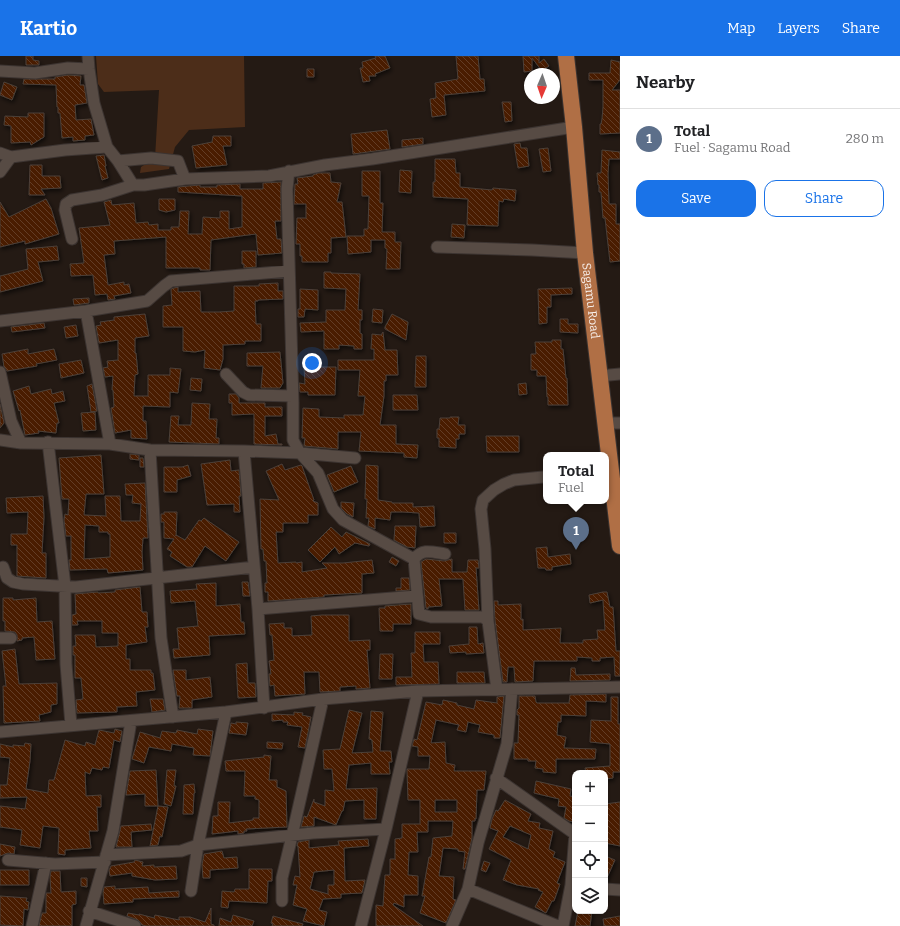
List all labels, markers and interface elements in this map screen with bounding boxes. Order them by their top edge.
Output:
text: Kartio [20,17,77,40]
text: Map [727,20,755,37]
text: Layers [777,20,820,37]
text: Share [842,20,880,37]
north arrow [524,68,560,104]
text: Nearby [636,72,695,93]
text: Total [674,122,710,140]
text: 1 [646,131,652,146]
text: 280 m [846,131,884,146]
text: Fuel · Sagamu Road [674,140,790,155]
button: Save [636,180,756,217]
button: Share [764,180,884,217]
street label: Sagamu Road [579,262,602,339]
your location [302,353,322,373]
popup [543,452,609,504]
text: Total [558,462,594,480]
text: Fuel [558,480,584,495]
pin: 1 [563,517,589,550]
map controls [572,770,608,914]
button: + [572,770,608,806]
button: − [572,806,608,842]
button: locate [572,842,608,878]
button: layers [572,878,608,914]

